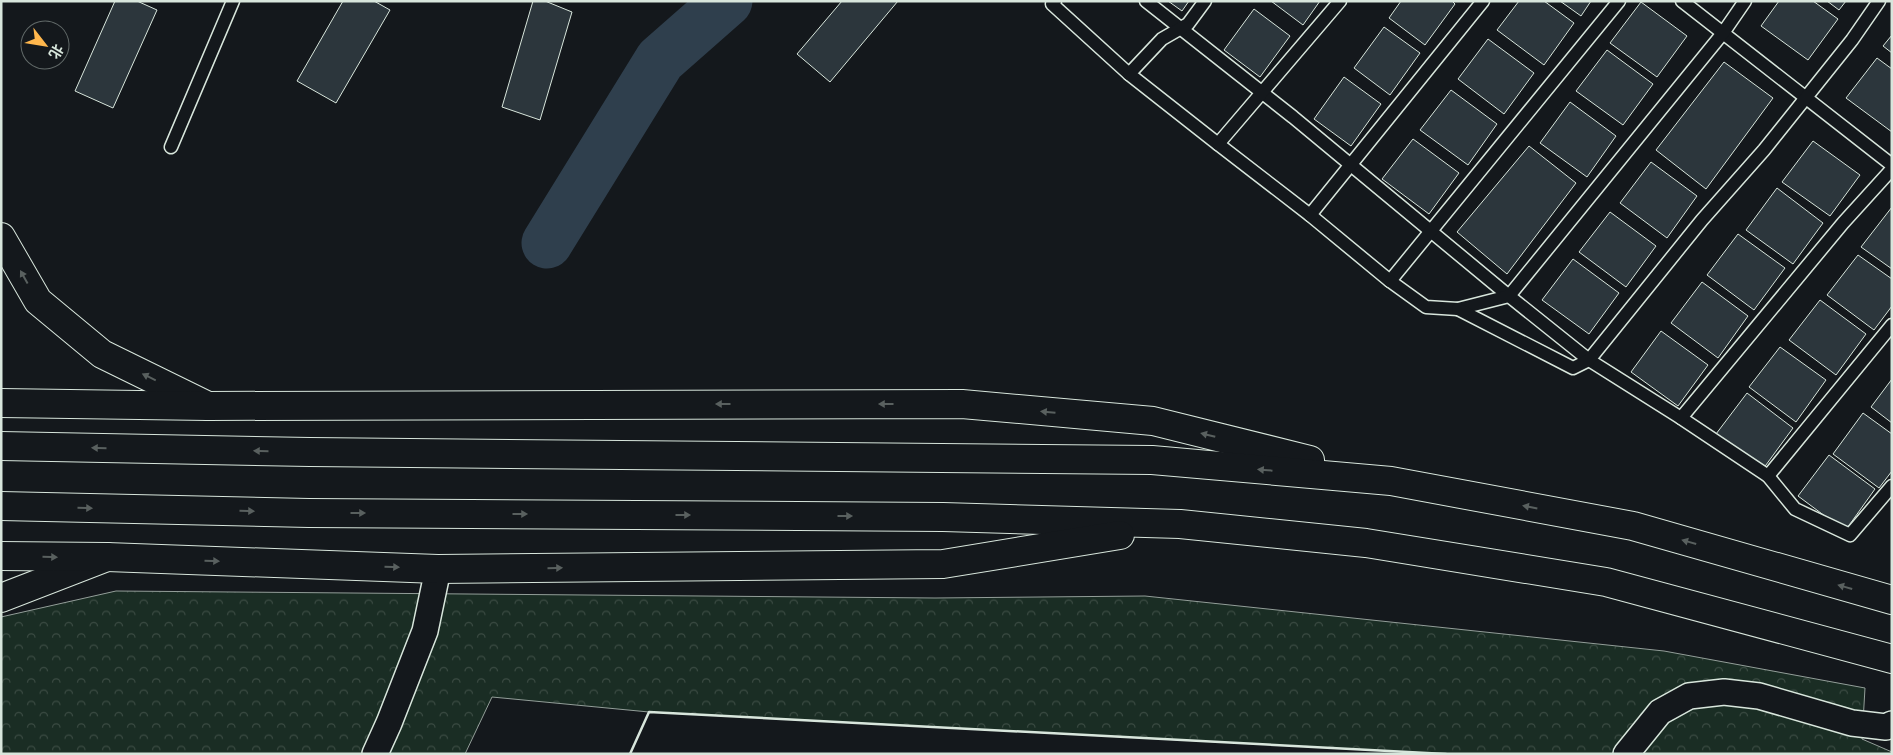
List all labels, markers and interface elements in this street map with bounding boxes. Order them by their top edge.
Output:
north arrow [20,20,70,70]
text: 北 [43,40,67,62]
one-way arrow [20,271,29,284]
one-way arrow [141,373,156,381]
one-way arrow [715,400,731,408]
one-way arrow [877,400,893,408]
one-way arrow [1039,407,1055,415]
one-way arrow [1201,431,1216,439]
one-way arrow [90,444,106,452]
one-way arrow [253,447,269,455]
one-way arrow [1257,466,1273,474]
one-way arrow [1522,503,1538,511]
one-way arrow [77,504,93,512]
one-way arrow [240,507,256,515]
one-way arrow [350,509,366,517]
one-way arrow [512,510,528,518]
one-way arrow [675,511,691,519]
one-way arrow [837,513,853,521]
one-way arrow [1681,538,1696,546]
one-way arrow [42,553,58,561]
one-way arrow [205,557,221,565]
one-way arrow [385,563,401,571]
one-way arrow [547,564,563,572]
one-way arrow [1837,583,1852,591]

